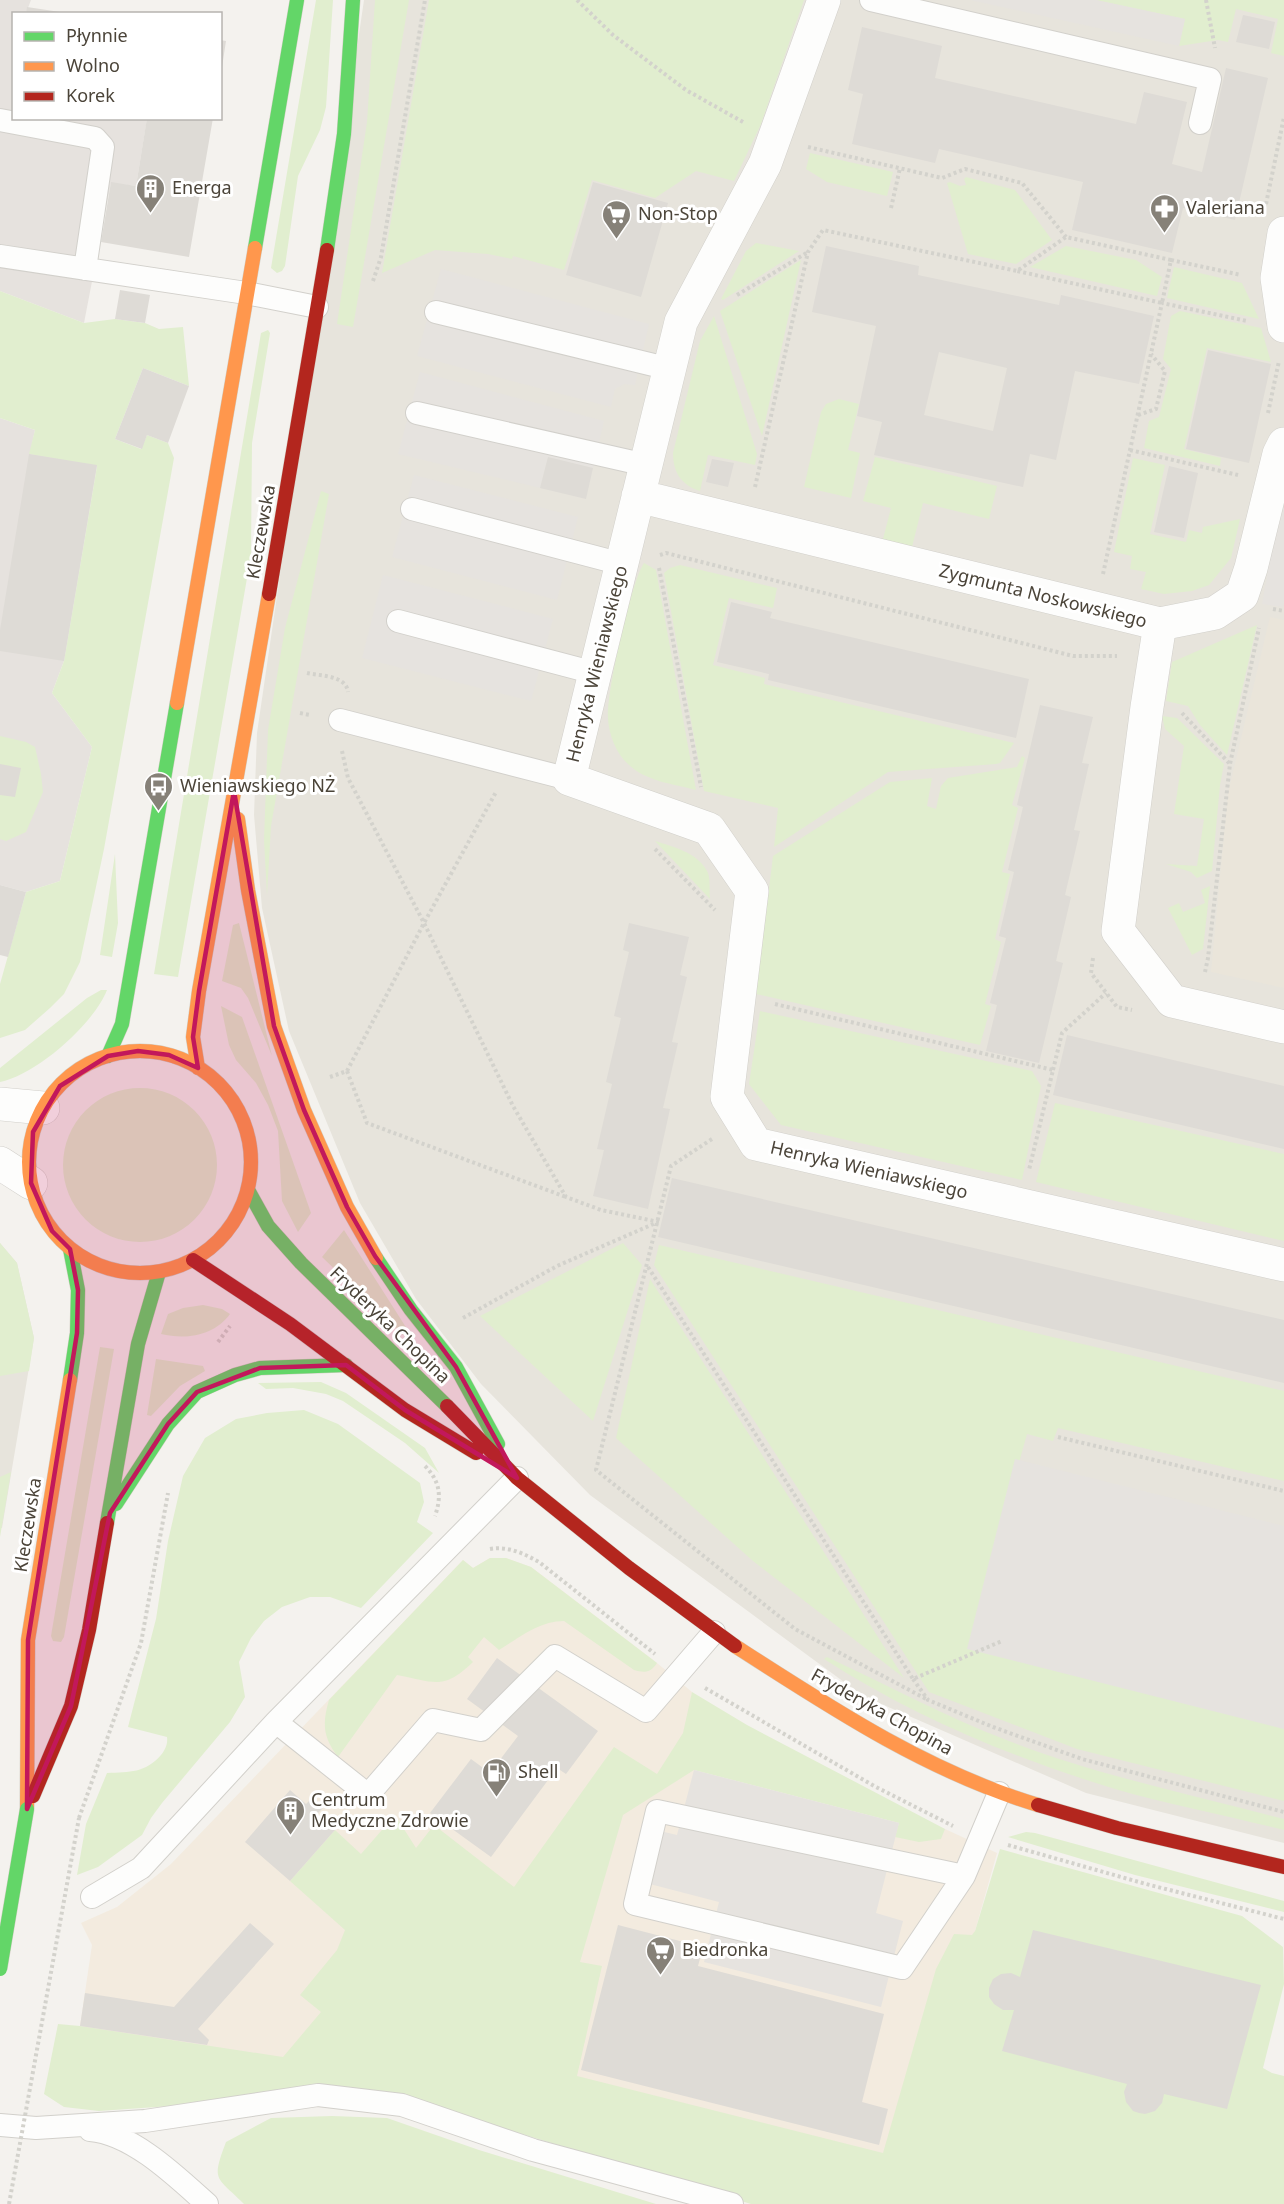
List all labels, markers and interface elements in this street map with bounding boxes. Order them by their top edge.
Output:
legend [12,12,222,120]
text: Płynnie [66,23,128,47]
text: Wolno [66,53,120,77]
text: Korek [66,83,115,107]
building icon: Energa [135,172,167,214]
place label: Energa [172,175,232,199]
pharmacy icon: Valeriana [1149,192,1181,234]
place label: Valeriana [1186,195,1265,219]
supermarket icon: Non-Stop [601,198,633,240]
place label: Non-Stop [638,201,718,225]
street label: Kleczewska [240,483,280,581]
street label: Zygmunta Noskowskiego [937,558,1150,632]
street label: Henryka Wieniawskiego [560,563,632,765]
bus stop icon: Wieniawskiego NŻ [143,770,175,812]
place label: Wieniawskiego NŻ [180,773,335,797]
street label: Henryka Wieniawskiego [768,1135,970,1203]
street label: Fryderyka Chopina [325,1261,456,1388]
street label: Kleczewska [8,1476,46,1574]
street label: Fryderyka Chopina [807,1662,958,1760]
fuel station icon: Shell [481,1756,513,1798]
place label: Shell [518,1759,558,1783]
place label: Centrum Medyczne Zdrowie [311,1787,469,1832]
building icon: Centrum Medyczne Zdrowie [274,1794,306,1836]
supermarket icon: Biedronka [645,1934,677,1976]
place label: Biedronka [682,1937,768,1961]

